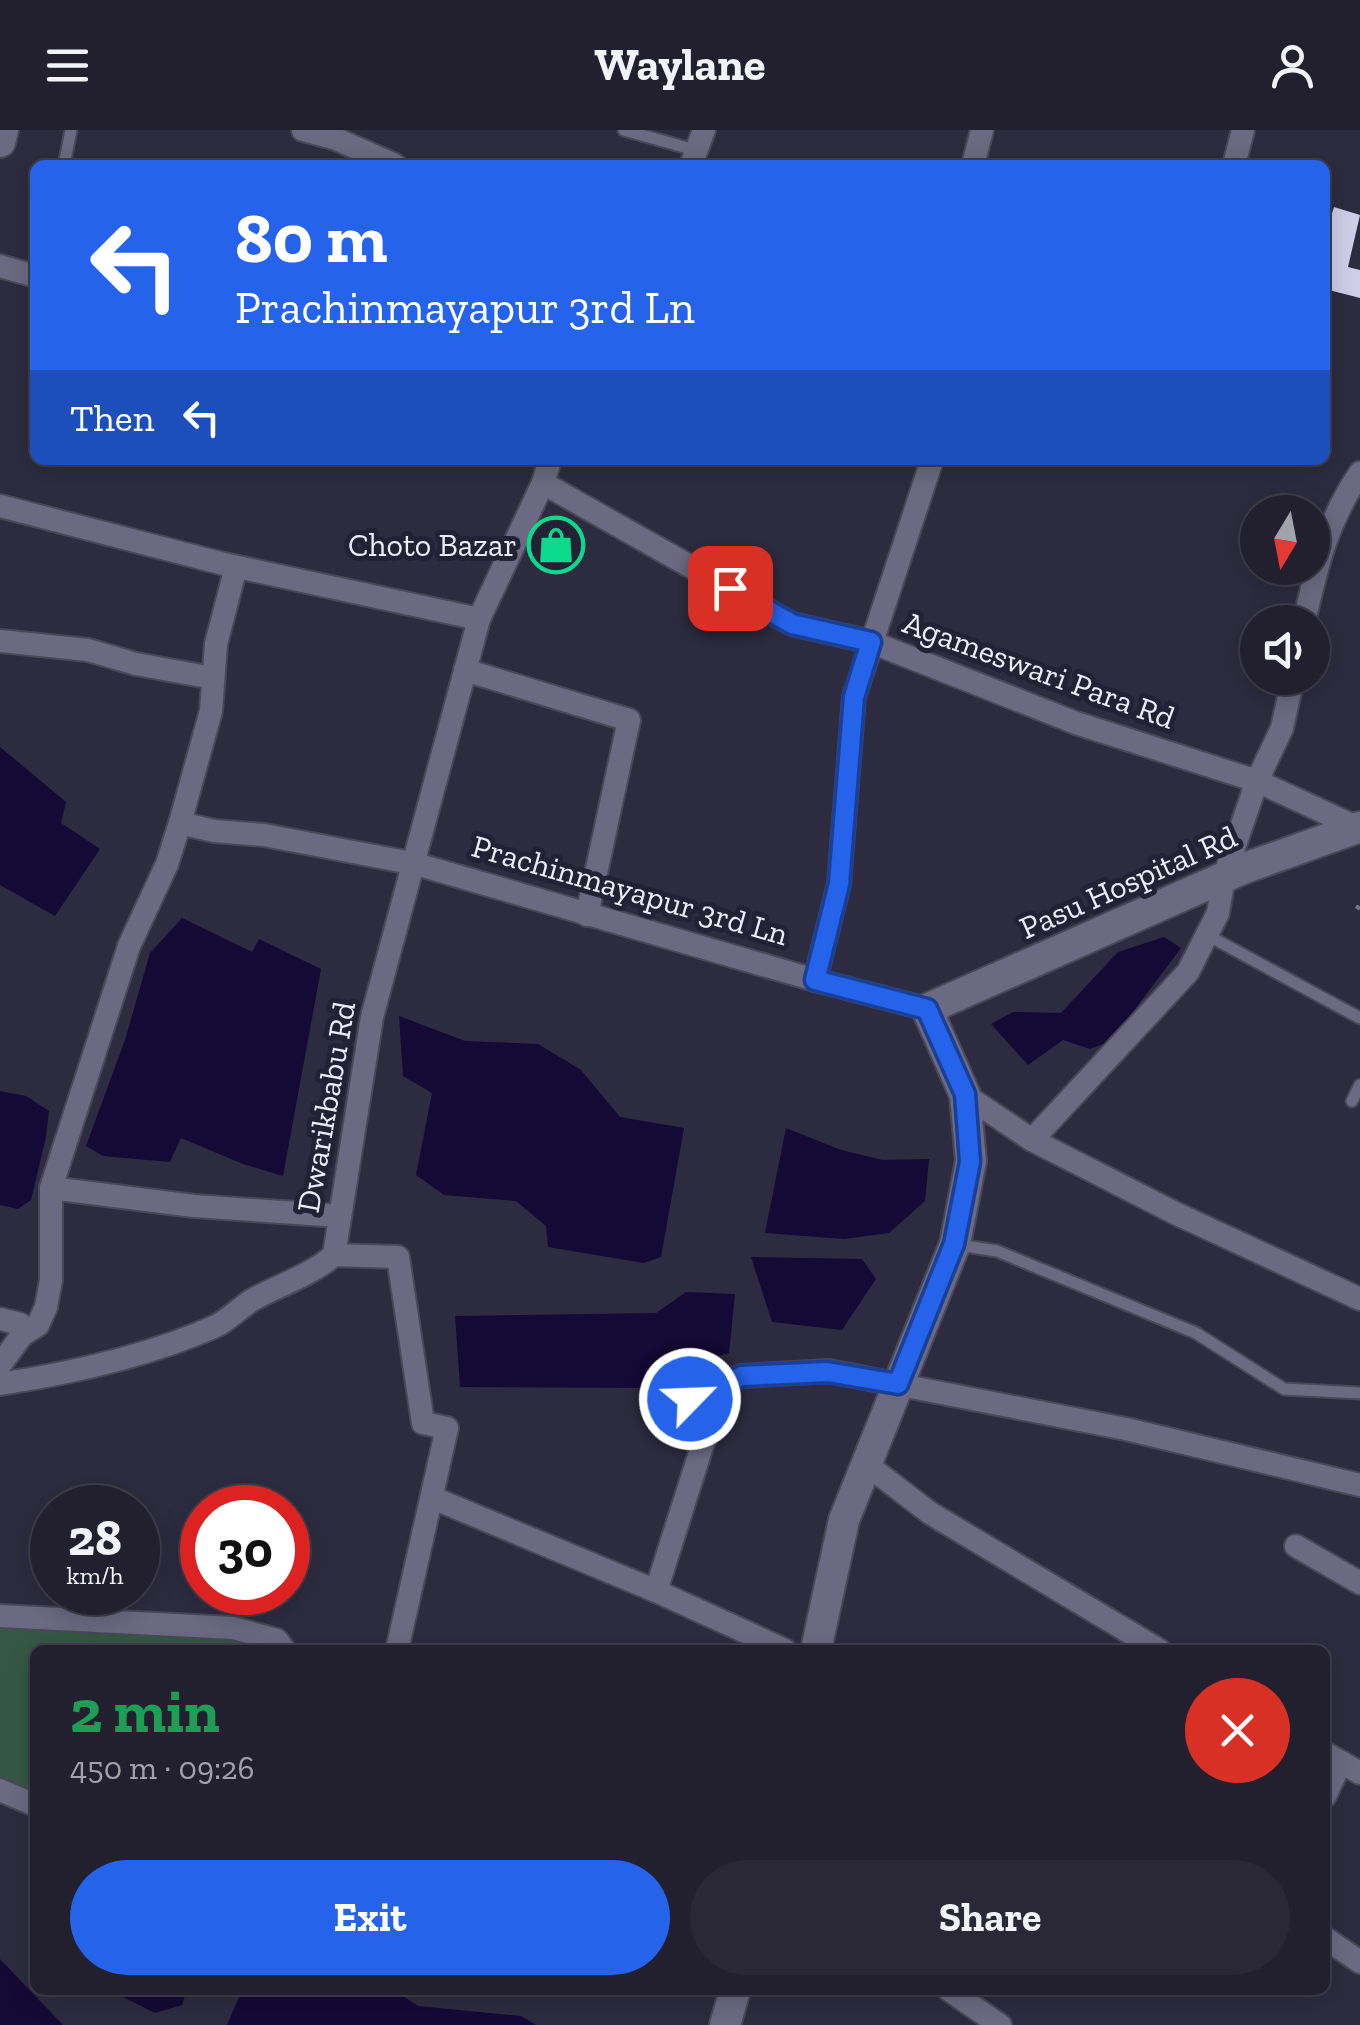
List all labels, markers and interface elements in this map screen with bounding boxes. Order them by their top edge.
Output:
icon: menu [40,38,95,93]
text: Waylane [594,38,766,92]
icon: person [1265,38,1320,93]
text: 80 m [235,196,387,280]
icon: left [70,200,200,330]
text: Prachinmayapur 3rd Ln [235,281,695,335]
icon: left [174,390,229,445]
text: Then [70,395,154,441]
north arrow [1240,495,1330,585]
map controls [1240,495,1330,695]
shop icon: Choto Bazar [526,515,586,575]
place label: Choto Bazar [348,526,517,564]
pin [688,546,773,631]
icon: arrive [703,561,758,616]
street label: Agameswari Para Rd [898,603,1180,737]
button: sound [1240,605,1330,695]
street label: Pasu Hospital Rd [1014,817,1243,947]
street label: Prachinmayapur 3rd Ln [468,827,793,954]
street label: Dwarikbabu Rd [289,998,363,1215]
position arrow [638,1347,742,1451]
speed limit sign: 30 [180,1485,310,1615]
text: 28 [68,1508,122,1568]
text: km/h [66,1560,124,1590]
text: 2 min [70,1675,220,1747]
button: close [1185,1678,1290,1783]
text: 450 m · 09:26 [70,1749,255,1787]
button: Exit [70,1860,670,1975]
button: Share [690,1860,1290,1975]

